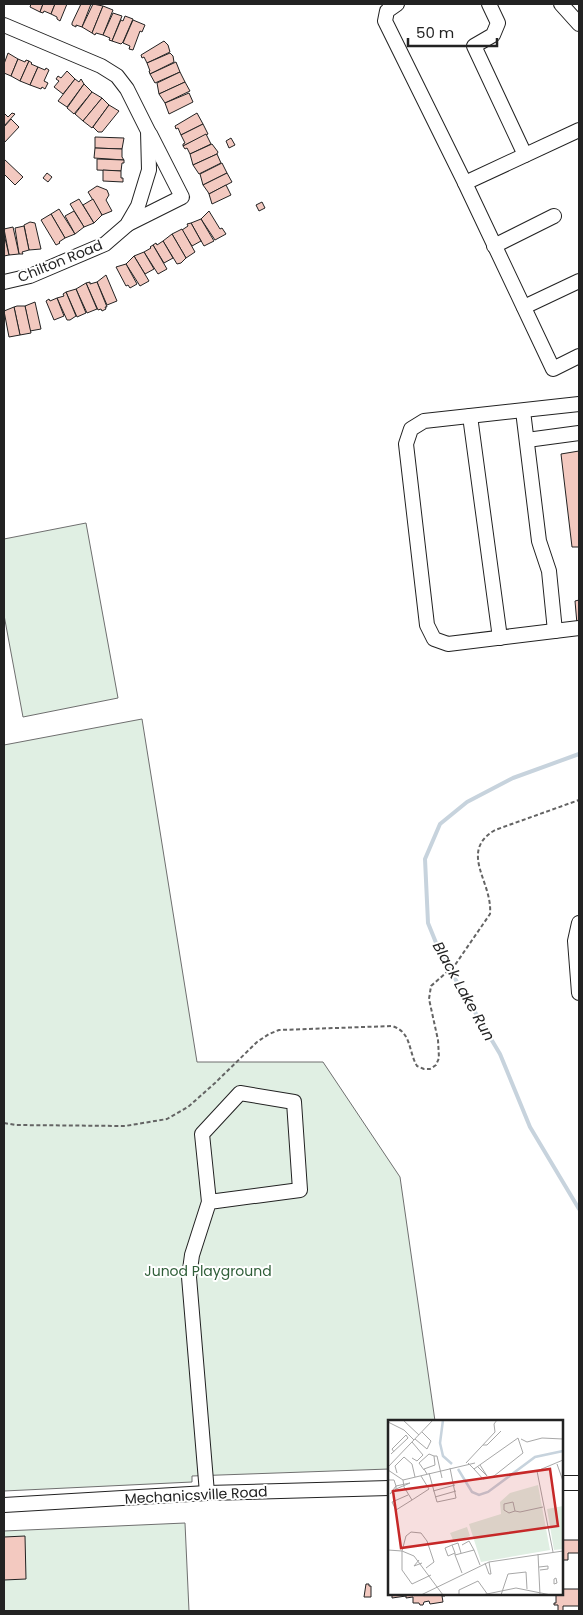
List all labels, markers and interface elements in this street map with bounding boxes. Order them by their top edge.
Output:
scale bar [408,15,497,47]
text: 50 m [416,22,454,43]
street label: Chilton Road [15,235,105,287]
water label: Black Lake Run [428,937,500,1045]
park label: Junod Playground [144,1261,272,1281]
inset map [388,1420,563,1595]
street label: Mechanicsville Road [124,1481,268,1509]

